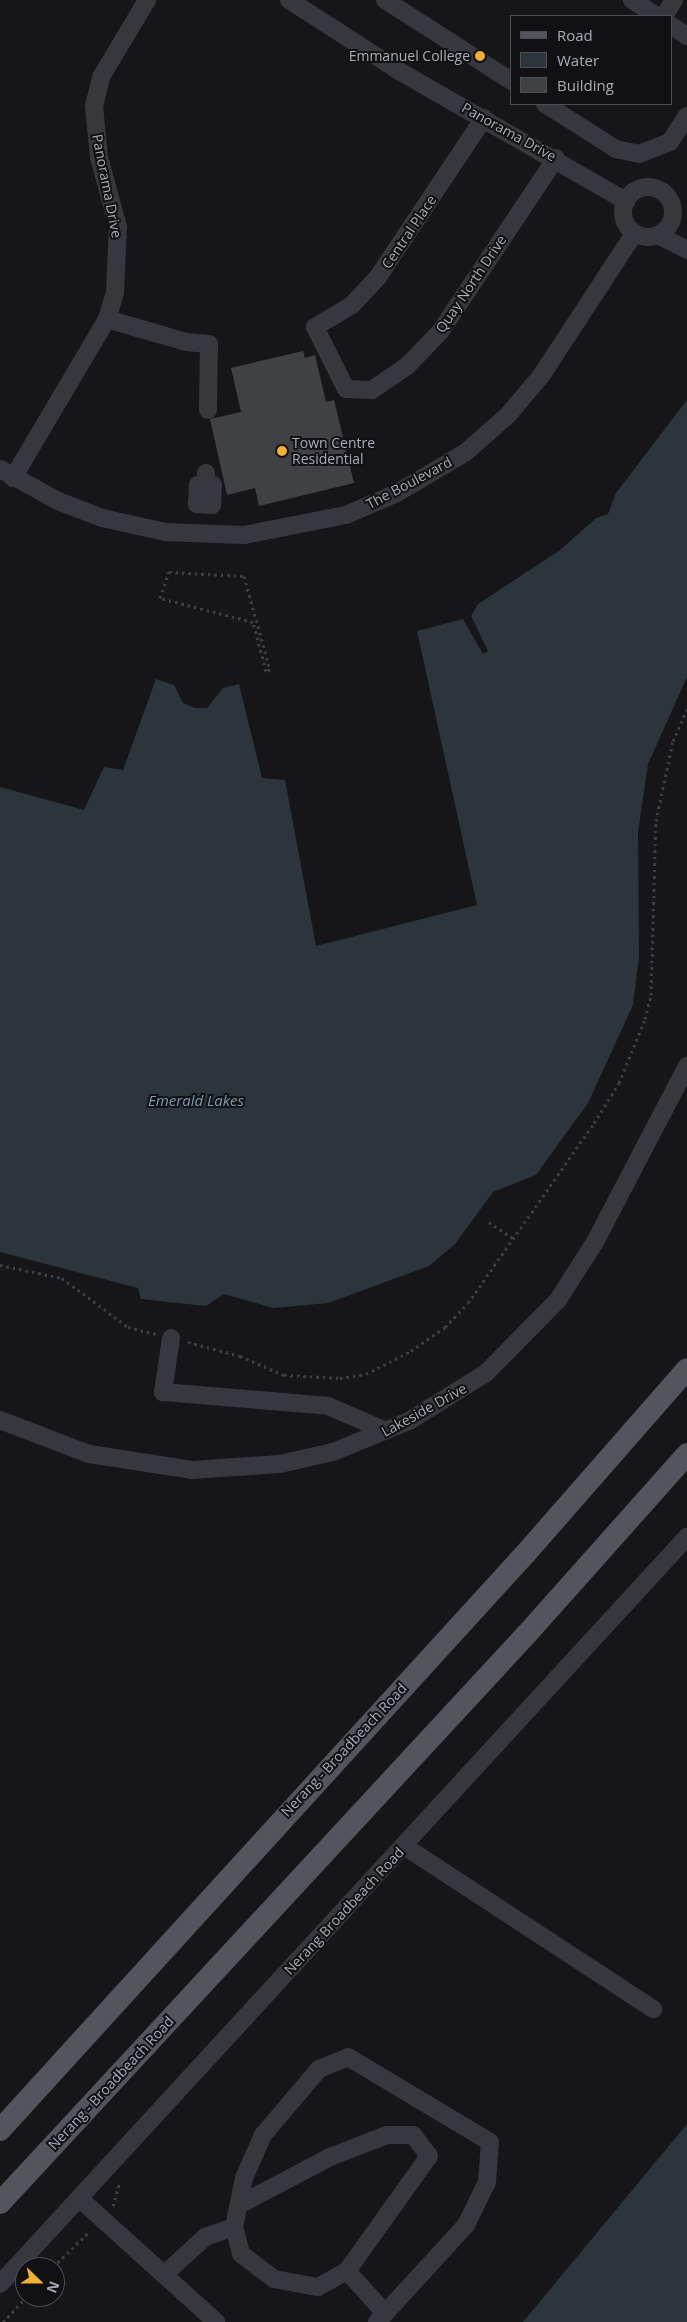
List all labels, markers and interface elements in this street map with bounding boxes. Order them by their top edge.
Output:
legend [510,15,672,105]
text: Road [557,25,593,45]
place label: Emmanuel College [349,48,470,64]
marker: Emmanuel College [474,50,486,62]
text: Water [557,50,599,70]
text: Building [557,75,614,95]
street label: Panorama Drive [459,99,559,165]
street label: Panorama Drive [89,133,125,239]
street label: Central Place [378,192,440,272]
street label: Quay North Drive [432,232,510,336]
place label: Town Centre Residential [292,435,375,468]
marker: Town Centre Residential [276,445,288,457]
street label: The Boulevard [363,453,455,513]
water label: Emerald Lakes [148,1092,244,1110]
street label: Lakeside Drive [378,1380,470,1440]
street label: Nerang - Broadbeach Road [278,1680,410,1820]
street label: Nerang Broadbeach Road [281,1844,407,1978]
street label: Nerang - Broadbeach Road [45,2013,177,2153]
north arrow [15,2257,65,2307]
text: N [43,2279,64,2296]

